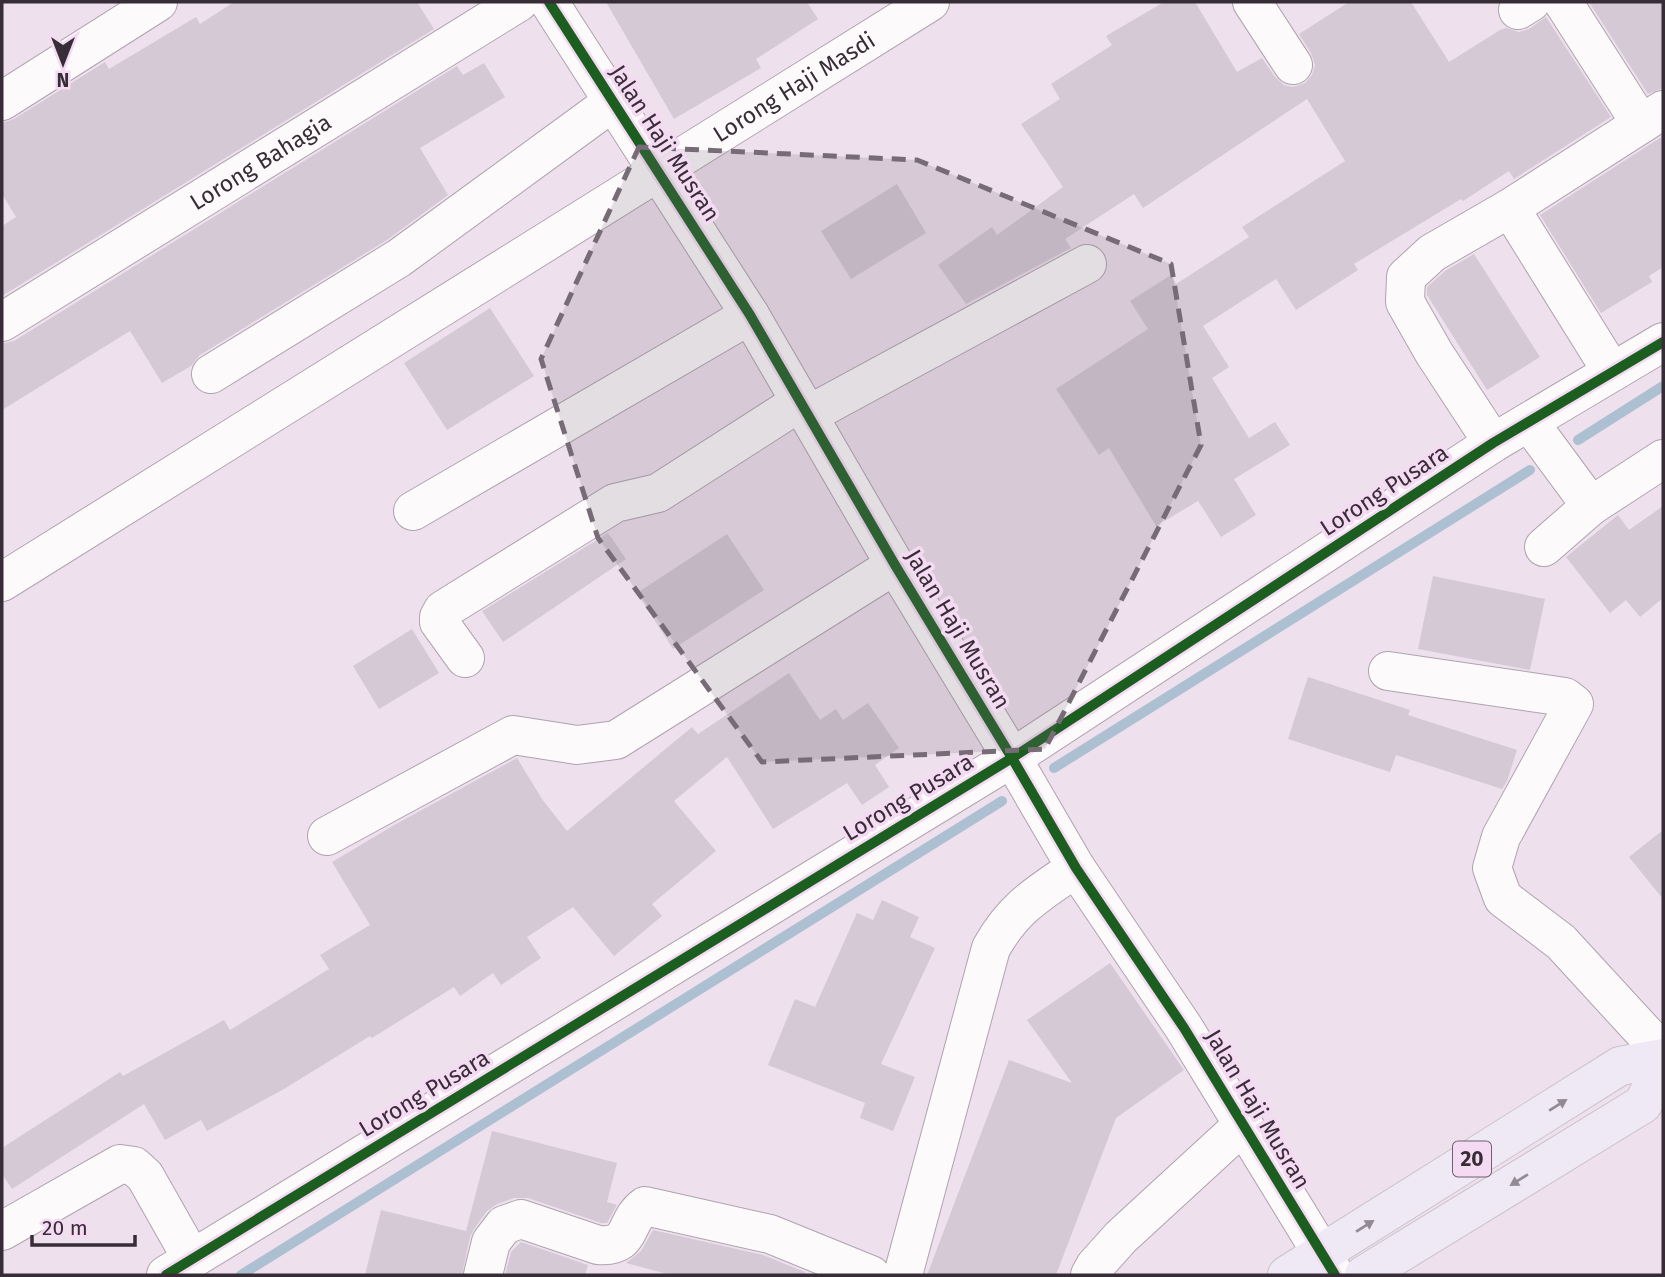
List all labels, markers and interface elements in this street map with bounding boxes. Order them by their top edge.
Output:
street label: Lorong Haji Masdi [708,26,880,148]
north arrow [28,28,98,98]
street label: Jalan Haji Musran [604,59,726,227]
text: N [57,68,69,91]
street label: Lorong Bahagia [185,108,336,216]
street label: Lorong Pusara [1315,438,1453,542]
street label: Jalan Haji Musran [899,544,1017,714]
street label: Lorong Pusara [838,747,978,847]
street label: Jalan Haji Musran [1199,1024,1317,1194]
street label: Lorong Pusara [354,1043,494,1143]
one-way arrow [1548,1098,1568,1111]
road number: 20 [1453,1142,1491,1176]
one-way arrow [1509,1174,1528,1187]
scale bar [32,1204,135,1248]
text: 20 m [42,1215,88,1241]
one-way arrow [1356,1219,1375,1232]

